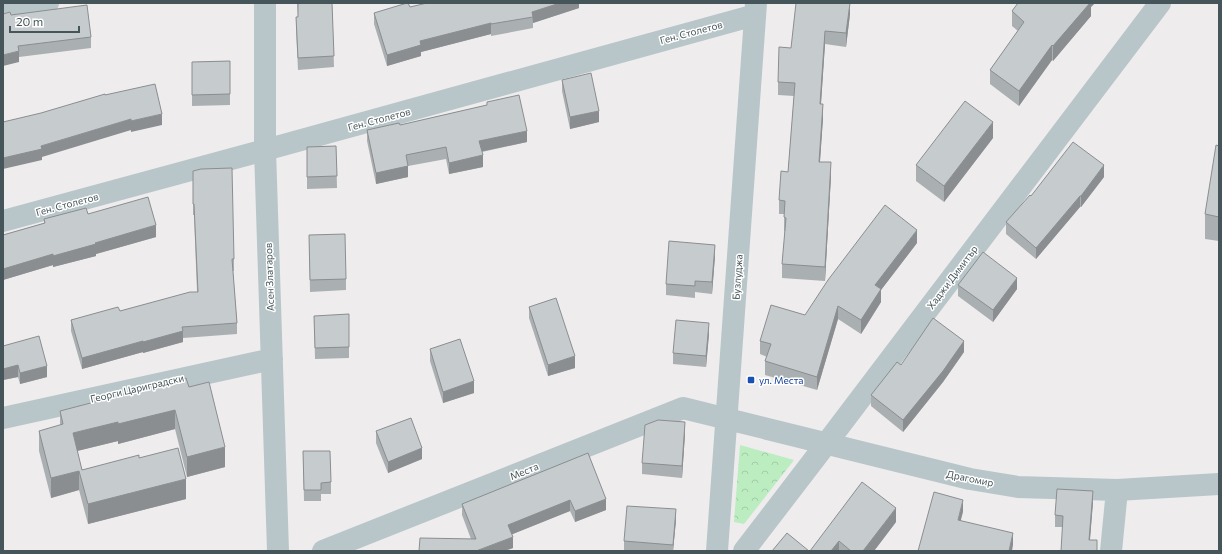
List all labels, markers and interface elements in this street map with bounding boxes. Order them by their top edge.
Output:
scale bar [10,8,79,34]
text: 20 m [16,14,43,28]
street label: Ген. Столетов [658,18,724,46]
street label: Ген. Столетов [346,105,412,133]
street label: Ген. Столетов [34,190,100,218]
street label: Асен Златаров [262,243,276,311]
street label: Хаджи Димитър [924,243,980,311]
street label: Бузлуджа [729,254,745,300]
street label: Георги Цариградски [89,371,185,405]
place label: ул. Места [759,374,804,386]
marker: ул. Места [746,375,756,385]
street label: Места [508,460,540,482]
street label: Драгомир [945,468,995,488]

